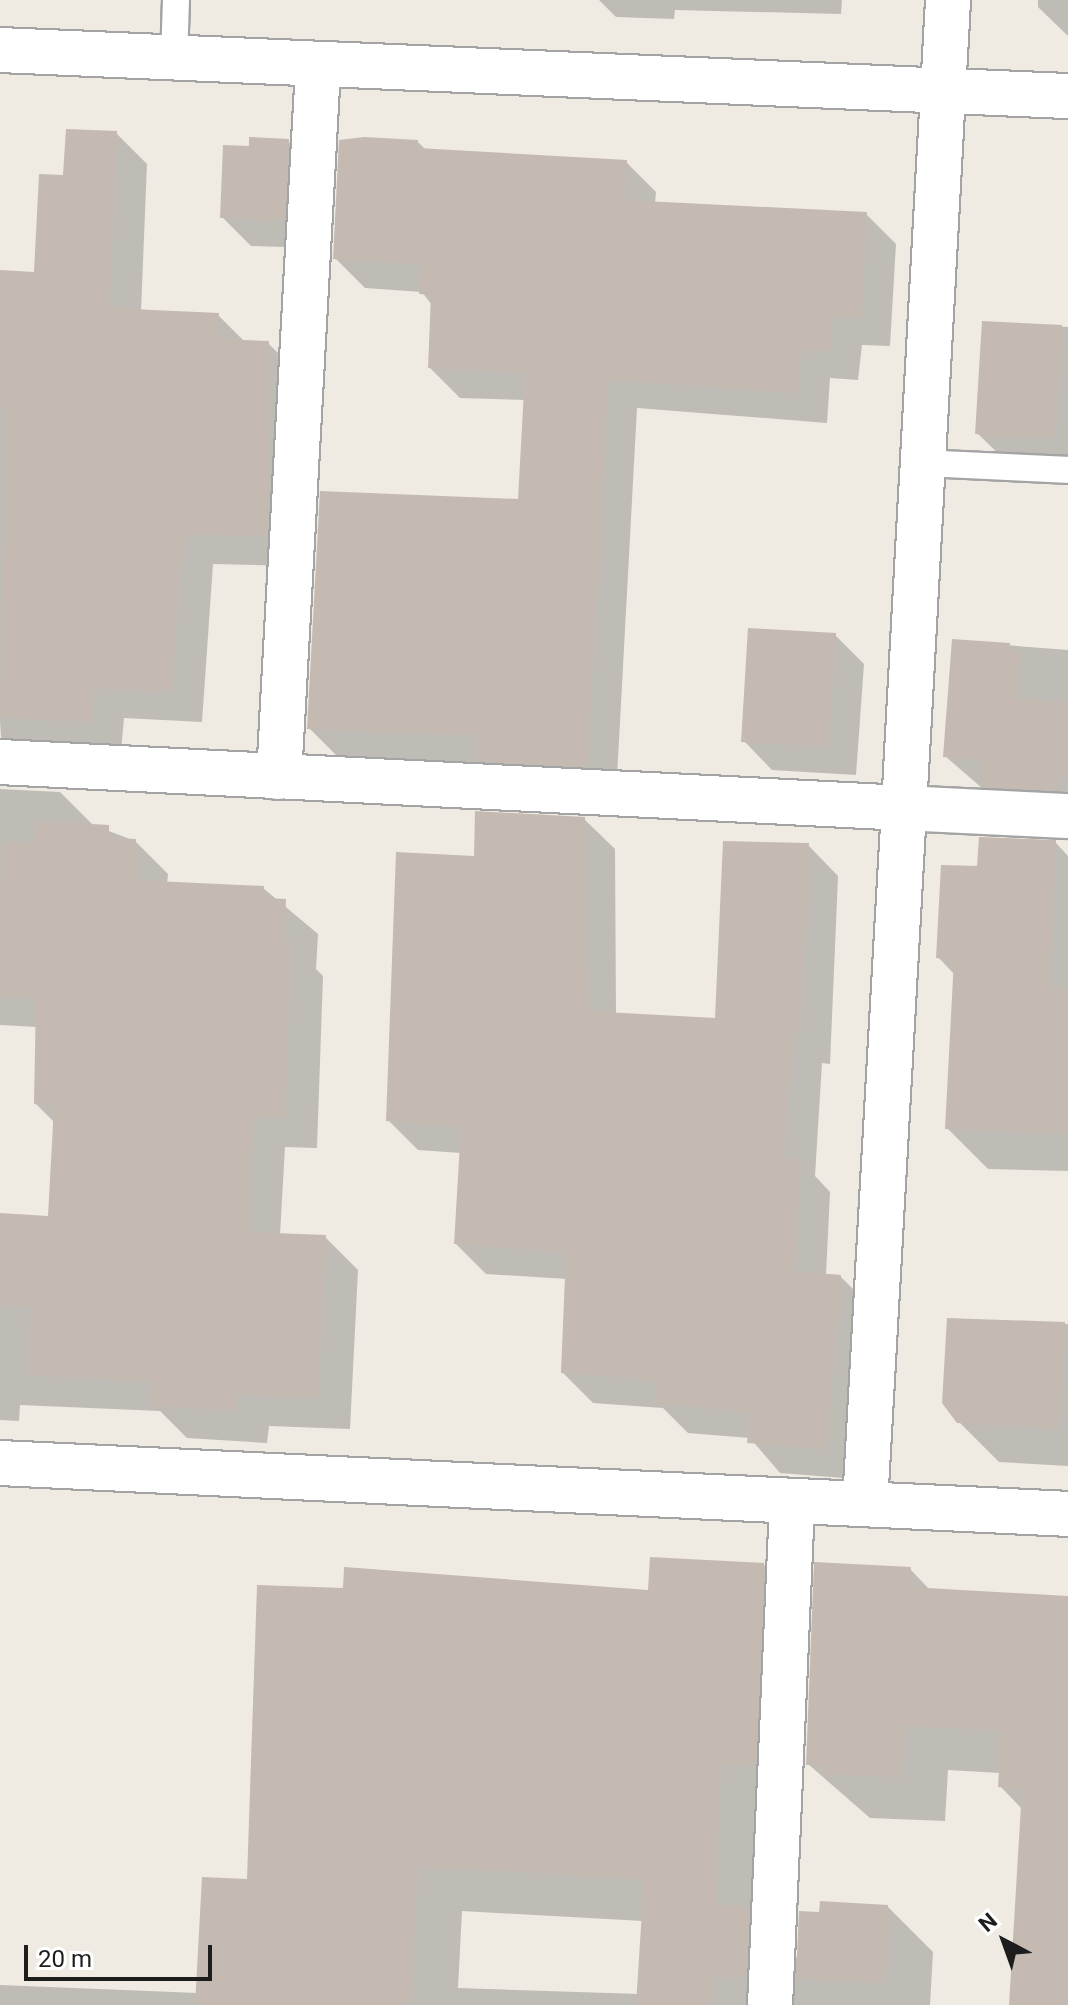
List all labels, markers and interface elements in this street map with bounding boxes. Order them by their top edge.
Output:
north arrow [964,1901,1044,1981]
text: N [974,1908,1002,1937]
scale bar [28,1929,216,1979]
text: 20 m [38,1945,92,1973]

